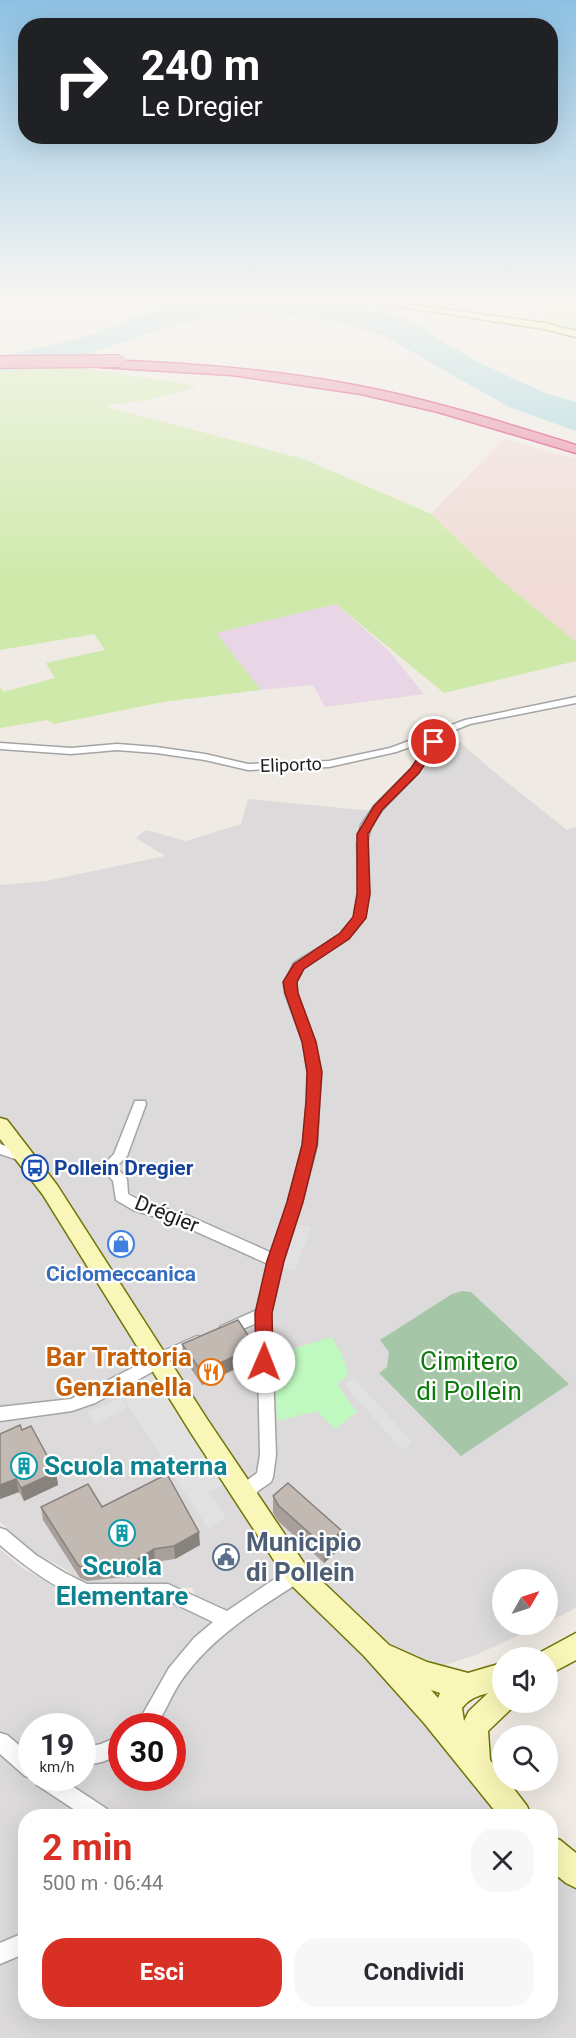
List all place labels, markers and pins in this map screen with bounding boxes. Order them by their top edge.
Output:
pin [408,716,459,767]
bus stop icon: Pollein Dregier [20,1153,50,1183]
place label: Pollein Dregier [54,1156,194,1180]
shop icon: Ciclomeccanica [106,1229,136,1259]
place label: Ciclomeccanica [46,1262,196,1286]
place label: Bar Trattoria Genzianella [46,1342,192,1402]
restaurant icon: Bar Trattoria Genzianella [196,1357,226,1387]
building icon: Scuola materna [9,1451,39,1481]
place label: Scuola materna [44,1451,227,1481]
building icon: Scuola Elementare [107,1518,137,1548]
place label: Municipio di Pollein [246,1527,361,1587]
public building icon: Municipio di Pollein [211,1542,241,1572]
place label: Scuola Elementare [56,1551,188,1611]

